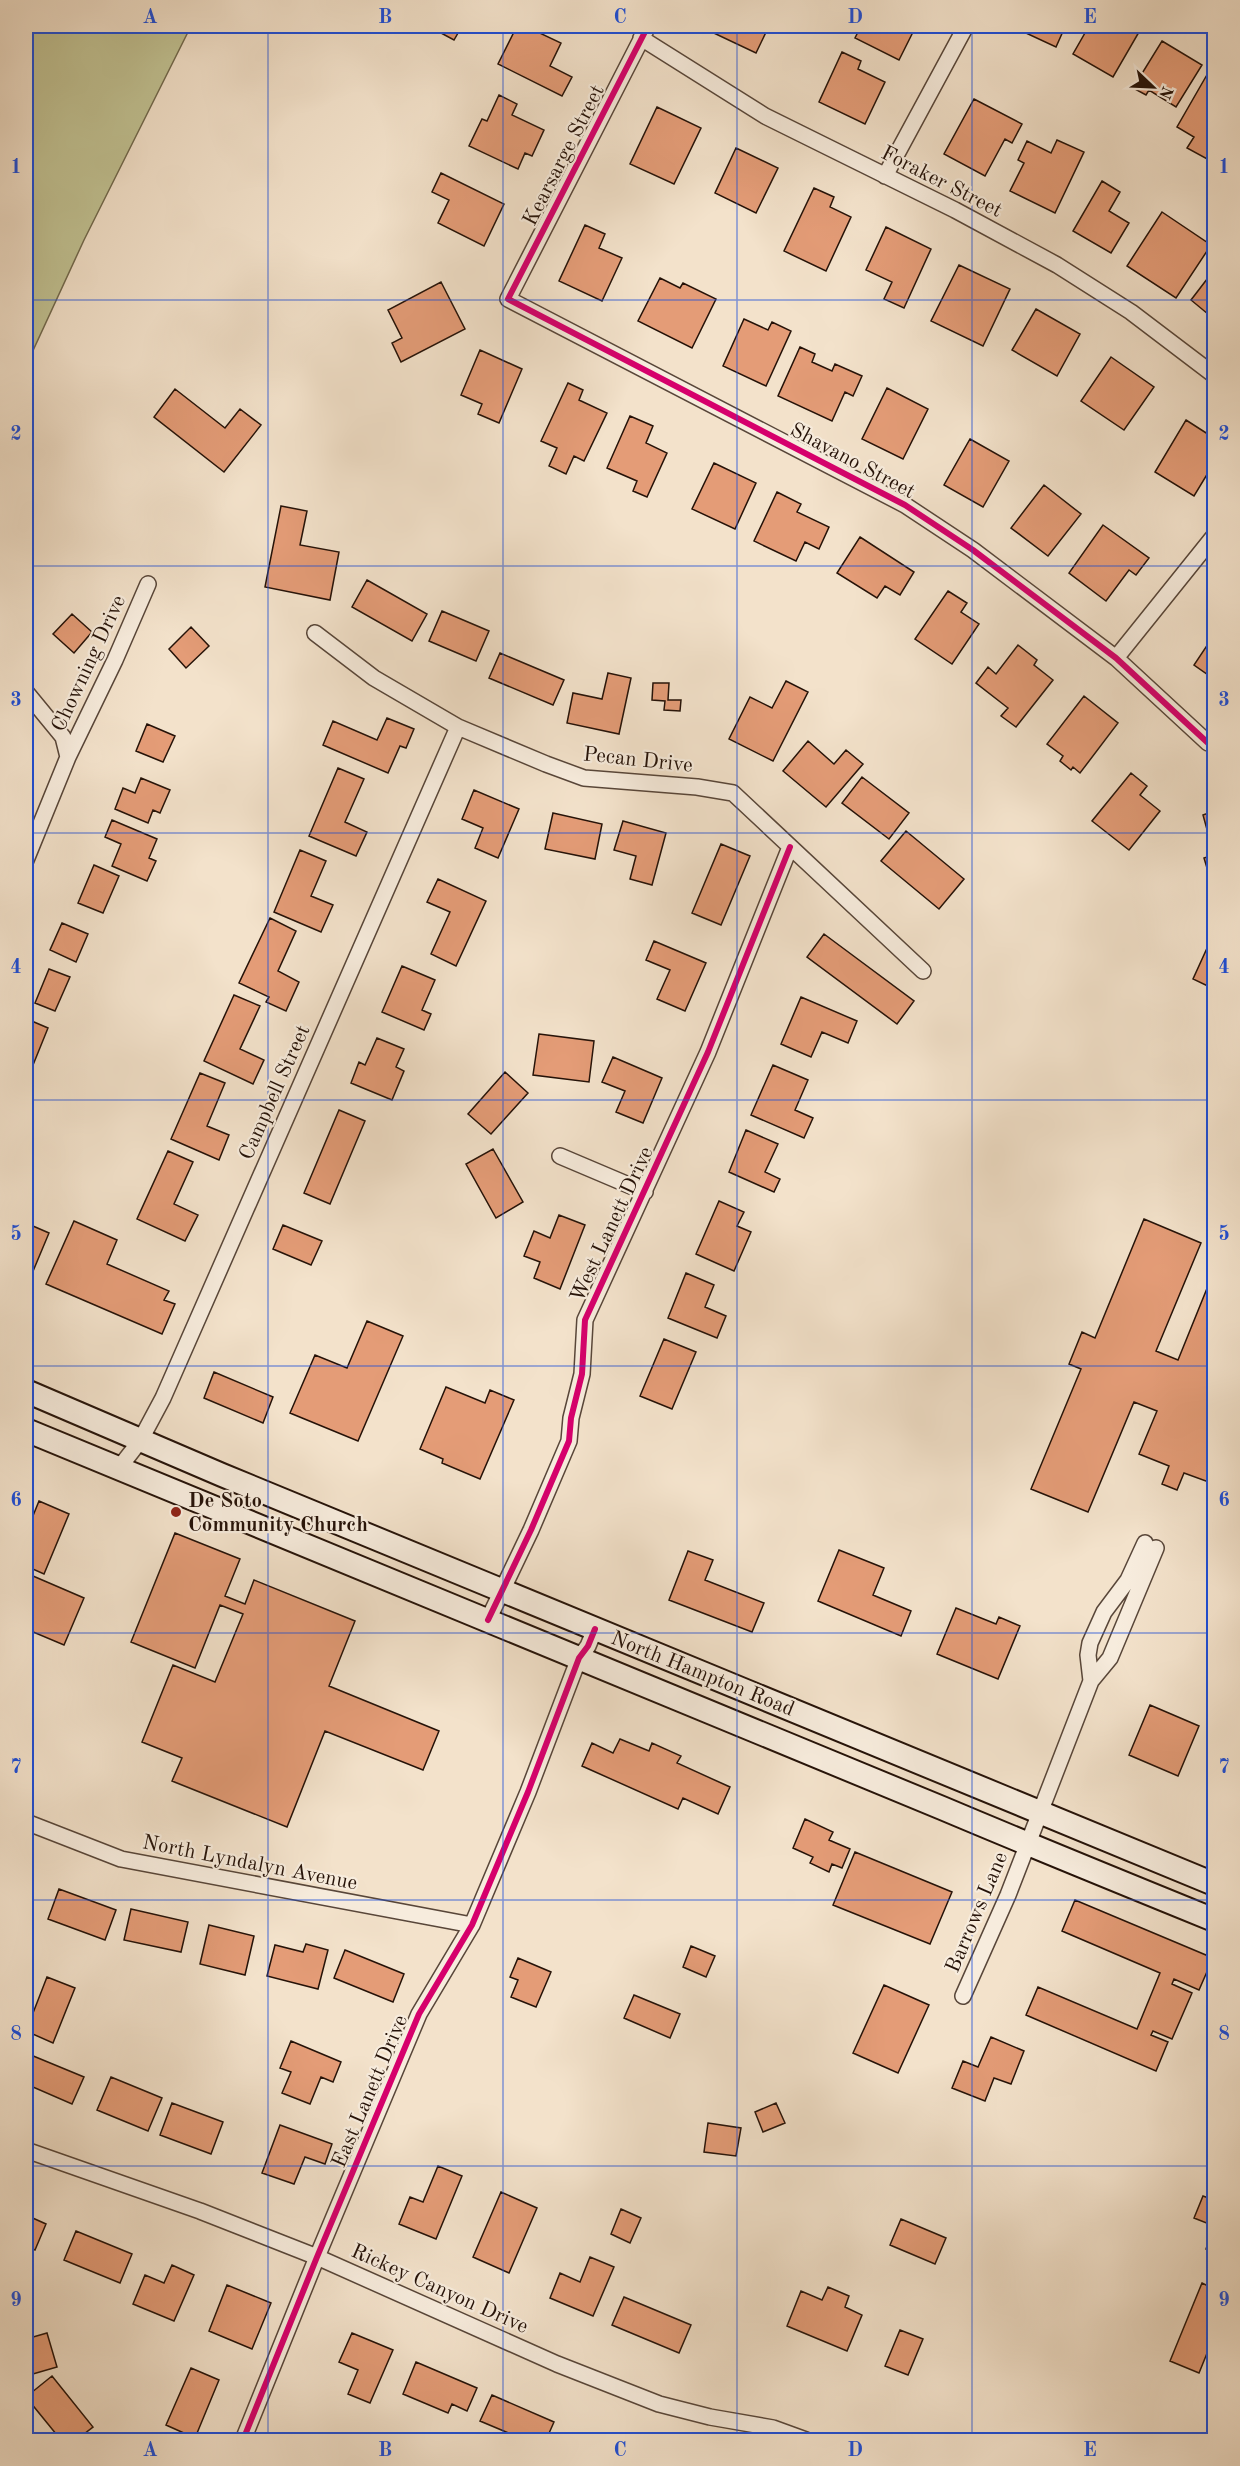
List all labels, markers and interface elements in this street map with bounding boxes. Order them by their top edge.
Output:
text: A [142,8,158,28]
text: B [378,8,392,28]
text: C [613,8,627,28]
text: D [847,8,863,28]
text: E [1083,8,1097,28]
north arrow [1123,57,1183,117]
street label: Kearsarge Street [520,82,609,230]
text: N [1155,83,1175,102]
street label: Foraker Street [877,143,1005,222]
text: 1 [10,158,22,178]
text: 1 [1218,158,1230,178]
street label: Shavano Street [786,420,918,503]
text: 2 [10,425,22,445]
text: 2 [1218,425,1230,445]
street label: Chowning Drive [49,592,130,735]
text: 3 [10,691,22,711]
text: 3 [1218,691,1230,711]
street label: Pecan Drive [582,744,694,777]
text: 4 [10,958,22,978]
text: 4 [1218,958,1230,978]
street label: Campbell Street [236,1022,315,1163]
street label: West Lanett Drive [567,1144,658,1306]
text: 5 [10,1224,22,1245]
text: 5 [1218,1224,1230,1245]
text: 6 [10,1491,22,1511]
place label: De Soto Community Church [188,1491,368,1536]
text: 6 [1218,1491,1230,1511]
marker: De Soto Community Church [169,1505,183,1519]
street label: North Hampton Road [608,1628,797,1721]
text: 7 [10,1758,22,1778]
text: 7 [1218,1758,1230,1778]
street label: North Lyndalyn Avenue [140,1832,359,1895]
street label: Barrows Lane [943,1849,1012,1976]
street label: East Lanett Drive [329,2012,412,2171]
text: 8 [10,2025,22,2045]
text: 8 [1218,2025,1230,2045]
street label: Rickey Canyon Drive [348,2241,531,2338]
text: 9 [10,2291,22,2311]
text: 9 [1218,2291,1230,2311]
text: A [142,2441,158,2461]
text: B [378,2441,392,2461]
text: C [613,2441,627,2461]
text: D [847,2441,863,2461]
text: E [1083,2441,1097,2461]

